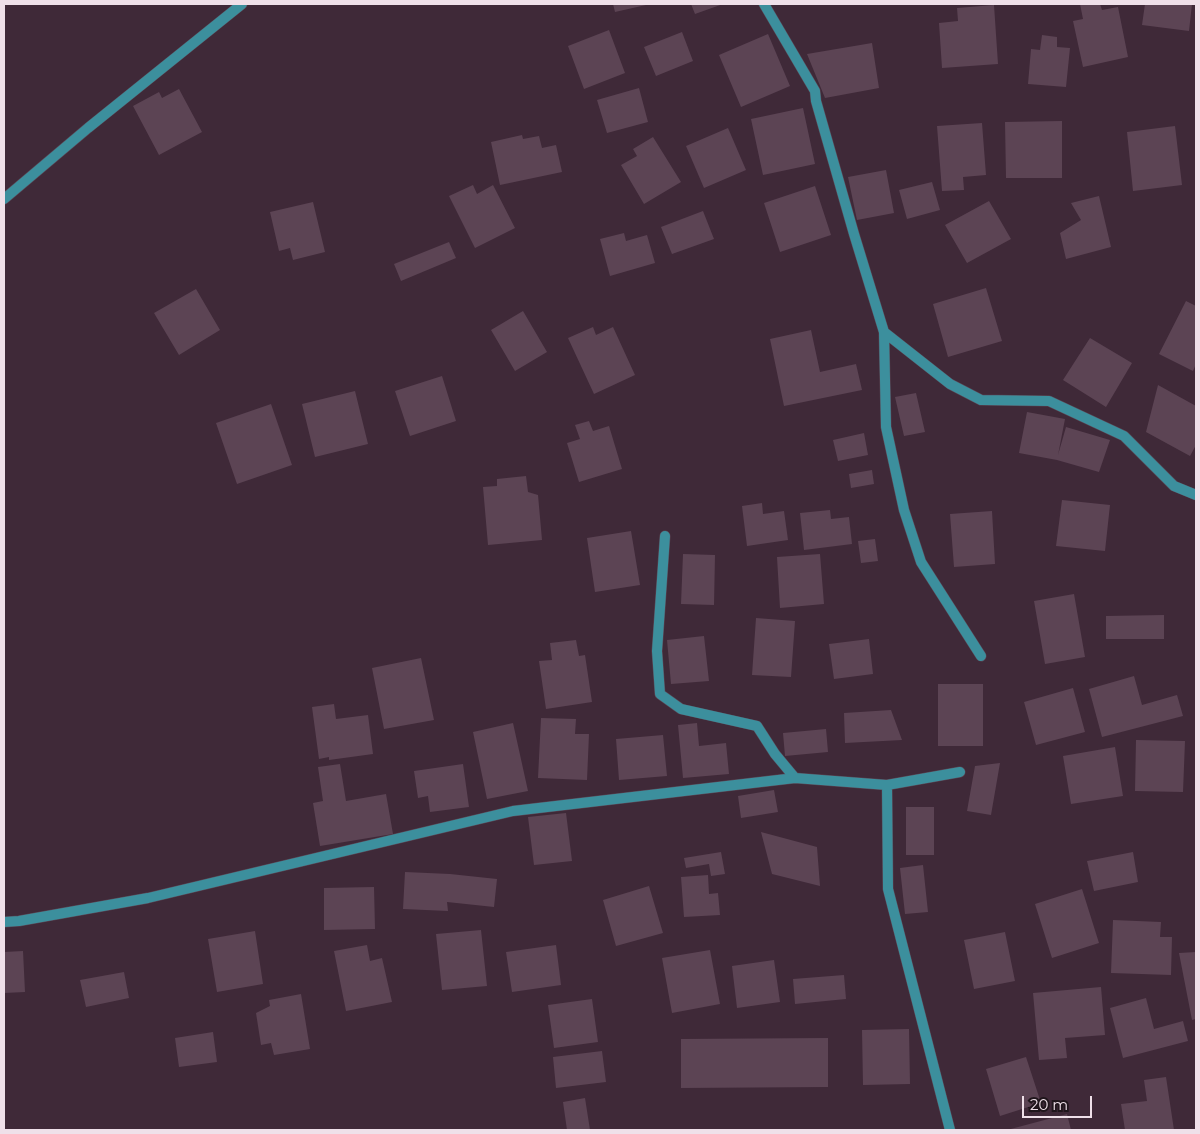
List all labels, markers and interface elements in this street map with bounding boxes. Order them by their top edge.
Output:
scale bar [1025,1086,1095,1118]
text: 20 m [1030,1095,1068,1114]

